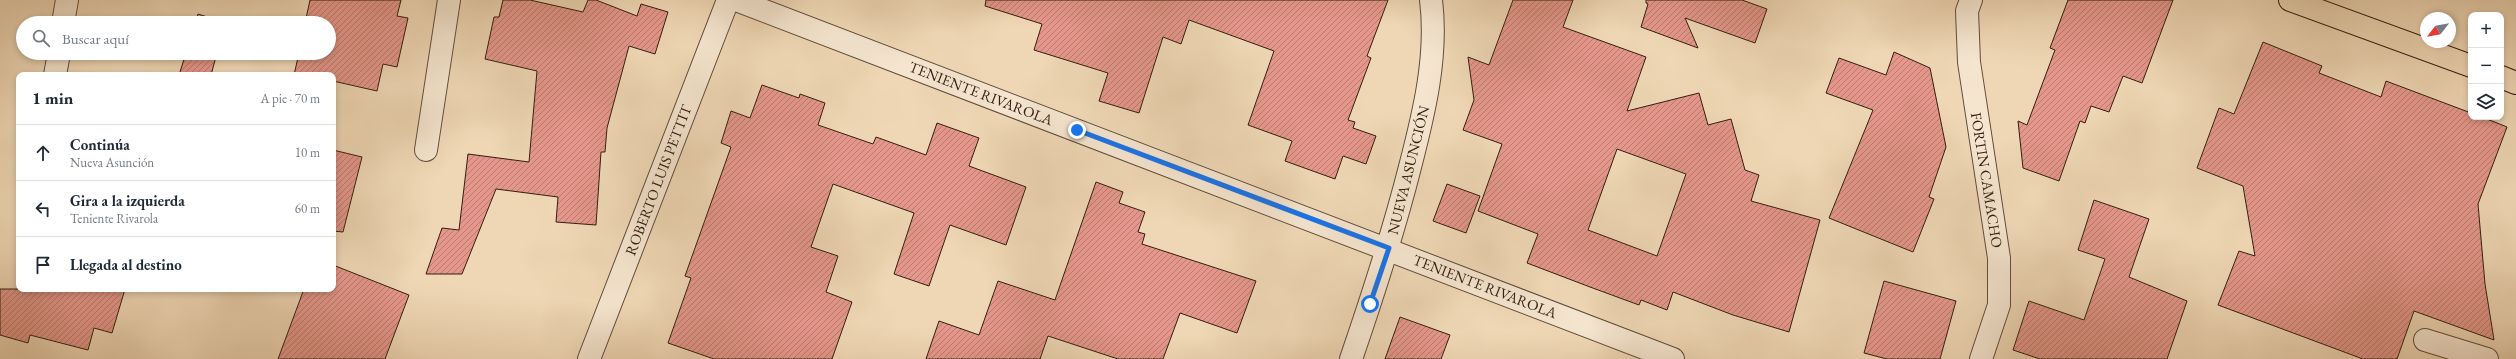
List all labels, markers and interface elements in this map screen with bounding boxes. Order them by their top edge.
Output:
north arrow [2420,12,2456,48]
map controls [2468,12,2504,120]
button: + [2468,12,2504,48]
search box [16,16,336,60]
icon: search [30,27,52,49]
text: Buscar aquí [62,29,129,48]
button: − [2468,48,2504,84]
street label: TENIENTE RIVAROLA [906,57,1056,129]
button: layers [2468,84,2504,120]
text: 1 min [32,87,73,109]
text: A pie · 70 m [260,90,320,107]
street label: ROBERTO LUIS PETTIT [621,101,696,258]
street label: NUEVA ASUNCIÓN [1383,103,1433,236]
street label: FORTIN CAMACHO [1967,111,2007,249]
route end [1068,121,1086,139]
text: Continúa [70,135,130,154]
icon: ahead [32,142,54,164]
text: 10 m [295,144,320,161]
text: Nueva Asunción [70,154,154,171]
text: Gira a la izquierda [70,191,185,210]
icon: left [32,198,54,220]
text: 60 m [295,200,320,217]
text: Teniente Rivarola [70,210,158,227]
street label: TENIENTE RIVAROLA [1410,250,1560,322]
icon: arrive [32,254,54,276]
text: Llegada al destino [70,255,182,274]
route start [1361,295,1379,313]

